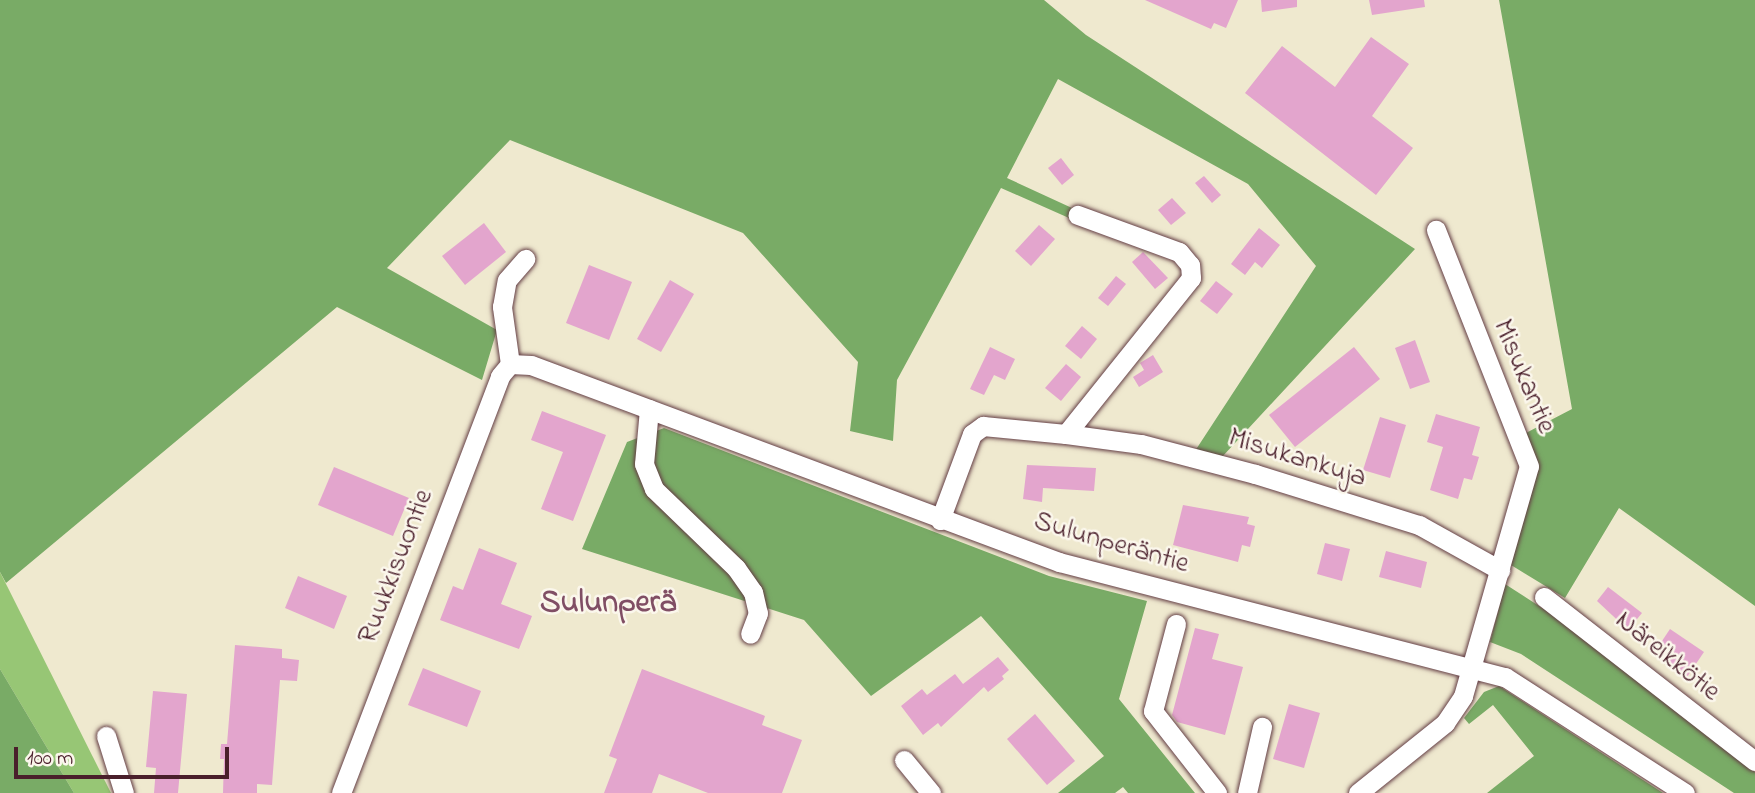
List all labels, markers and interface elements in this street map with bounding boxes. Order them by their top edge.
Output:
street label: Misukantie [1484,315,1562,439]
street label: Misukankuja [1224,422,1370,496]
street label: Ruukkisuontie [352,485,442,649]
street label: Sulunperäntie [1030,506,1192,582]
district label: Sulunperä [540,585,676,623]
street label: Näreikkötie [1608,604,1726,710]
scale bar [18,734,233,778]
text: 100 m [27,744,73,774]

